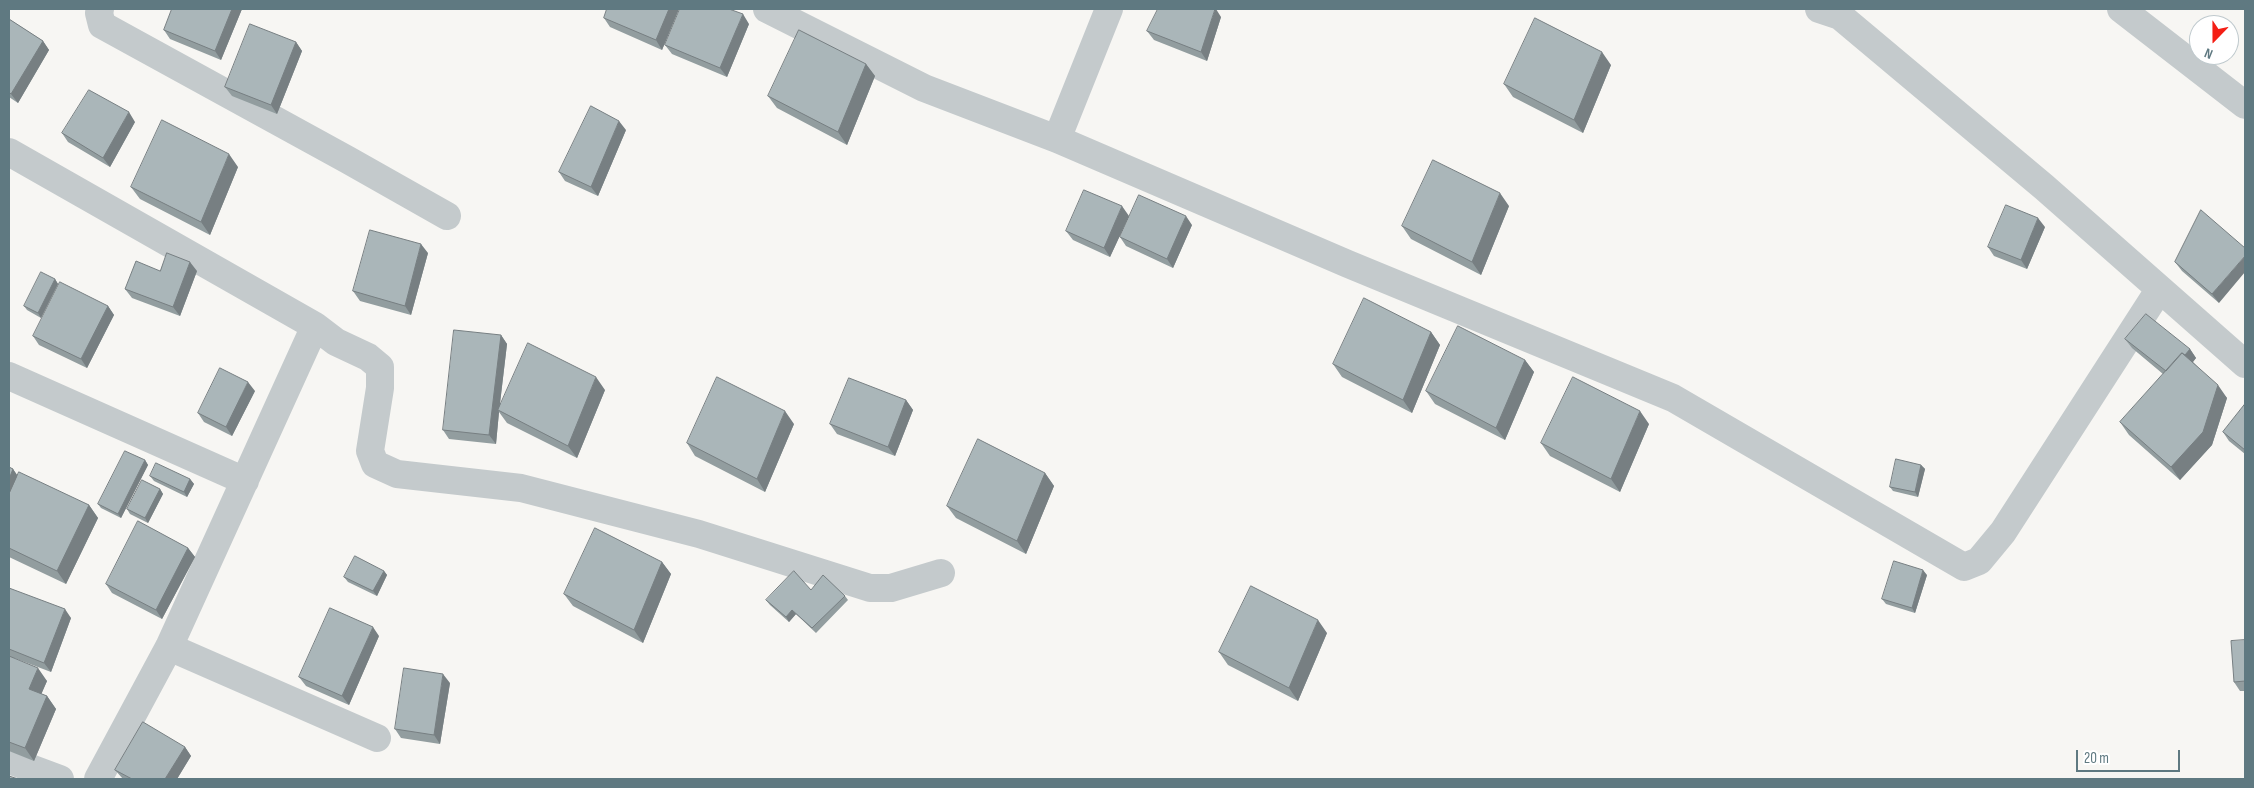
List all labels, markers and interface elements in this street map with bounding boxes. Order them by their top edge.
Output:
north arrow [2189,15,2239,65]
text: N [2202,44,2215,63]
scale bar [2079,740,2183,772]
text: 20 m [2084,749,2109,768]

